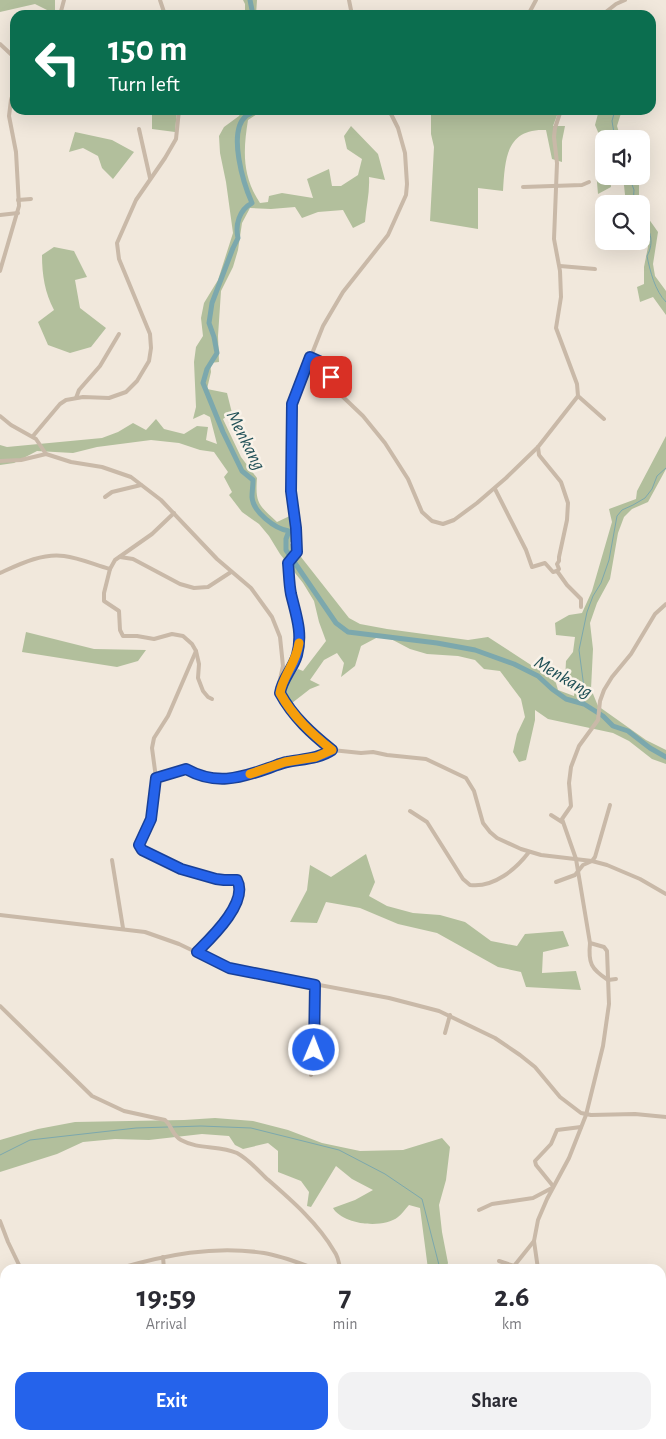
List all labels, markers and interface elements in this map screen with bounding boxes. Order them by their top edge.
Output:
icon: left [25,30,90,95]
text: 150 m [108,32,188,67]
text: Turn left [108,73,180,95]
map controls [595,130,650,250]
button: sound [595,130,650,185]
button: search [595,195,650,250]
pin [310,356,352,398]
icon: arrive [317,363,345,391]
water label: Menkang [223,408,269,474]
water label: Menkang [531,653,596,702]
position arrow [287,1023,339,1075]
text: 19:59 [136,1282,196,1312]
text: 7 [339,1282,352,1312]
text: 2.6 [494,1282,530,1312]
text: Arrival [146,1316,187,1332]
text: min [333,1316,358,1332]
text: km [502,1316,522,1332]
button: Exit [15,1372,328,1430]
button: Share [338,1372,651,1430]

